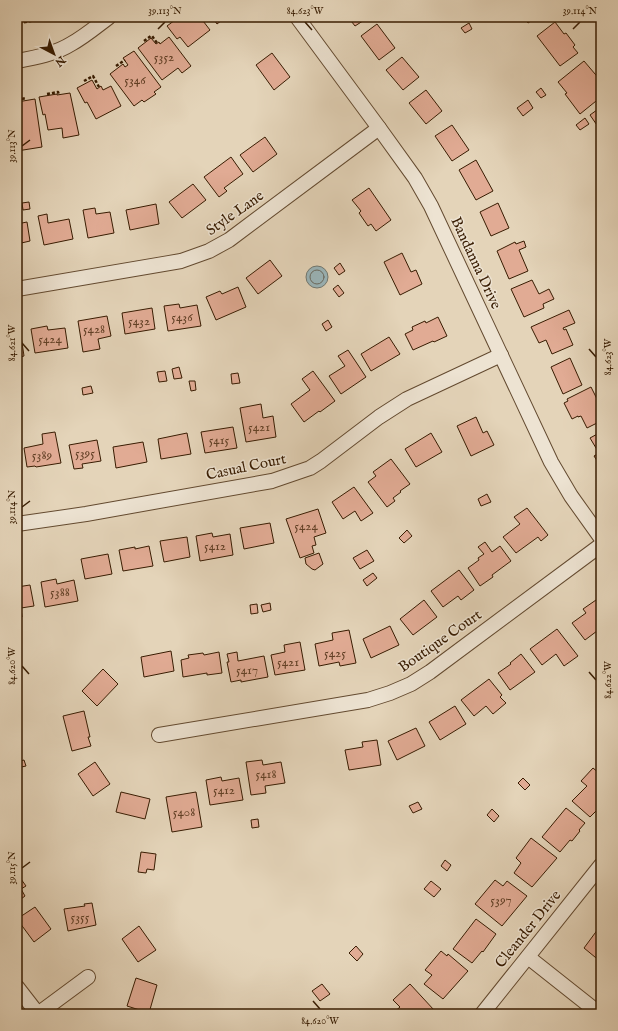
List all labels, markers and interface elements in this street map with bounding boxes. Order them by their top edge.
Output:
text: 39.113°N [148,5,182,18]
text: 84.623°W [287,5,324,18]
text: 39.114°N [563,5,598,18]
north arrow [34,34,74,74]
house number: 5352 [154,49,174,66]
text: N [51,52,69,70]
house number: 5346 [124,72,146,89]
text: 39.113°N [6,129,19,163]
street label: Style Lane [202,186,268,240]
street label: Bandanna Drive [446,214,506,312]
house number: 5436 [171,309,193,326]
house number: 5432 [128,313,150,330]
house number: 5428 [83,321,105,338]
text: 84.621°W [6,324,19,361]
house number: 5424 [38,331,62,348]
text: 84.623°W [602,338,615,375]
house number: 5421 [248,419,270,436]
house number: 5415 [209,432,230,449]
house number: 5395 [75,445,95,462]
house number: 5389 [32,447,52,464]
street label: Casual Court [204,449,288,485]
text: 39.114°N [6,489,19,524]
house number: 5424 [294,518,318,535]
house number: 5412 [204,538,226,555]
house number: 5388 [50,584,70,601]
street label: Boutique Court [395,605,485,677]
house number: 5425 [324,645,346,662]
text: 84.620°W [6,647,19,685]
house number: 5421 [277,654,299,671]
text: 84.622°W [602,661,615,699]
house number: 5417 [236,662,258,679]
house number: 5418 [256,766,276,783]
house number: 5412 [213,782,235,799]
house number: 5408 [173,804,195,821]
text: 39.115°N [6,851,19,885]
street label: Cleander Drive [491,886,565,972]
house number: 5397 [490,892,512,909]
house number: 5355 [71,909,90,926]
text: 84.620°W [301,1015,339,1028]

